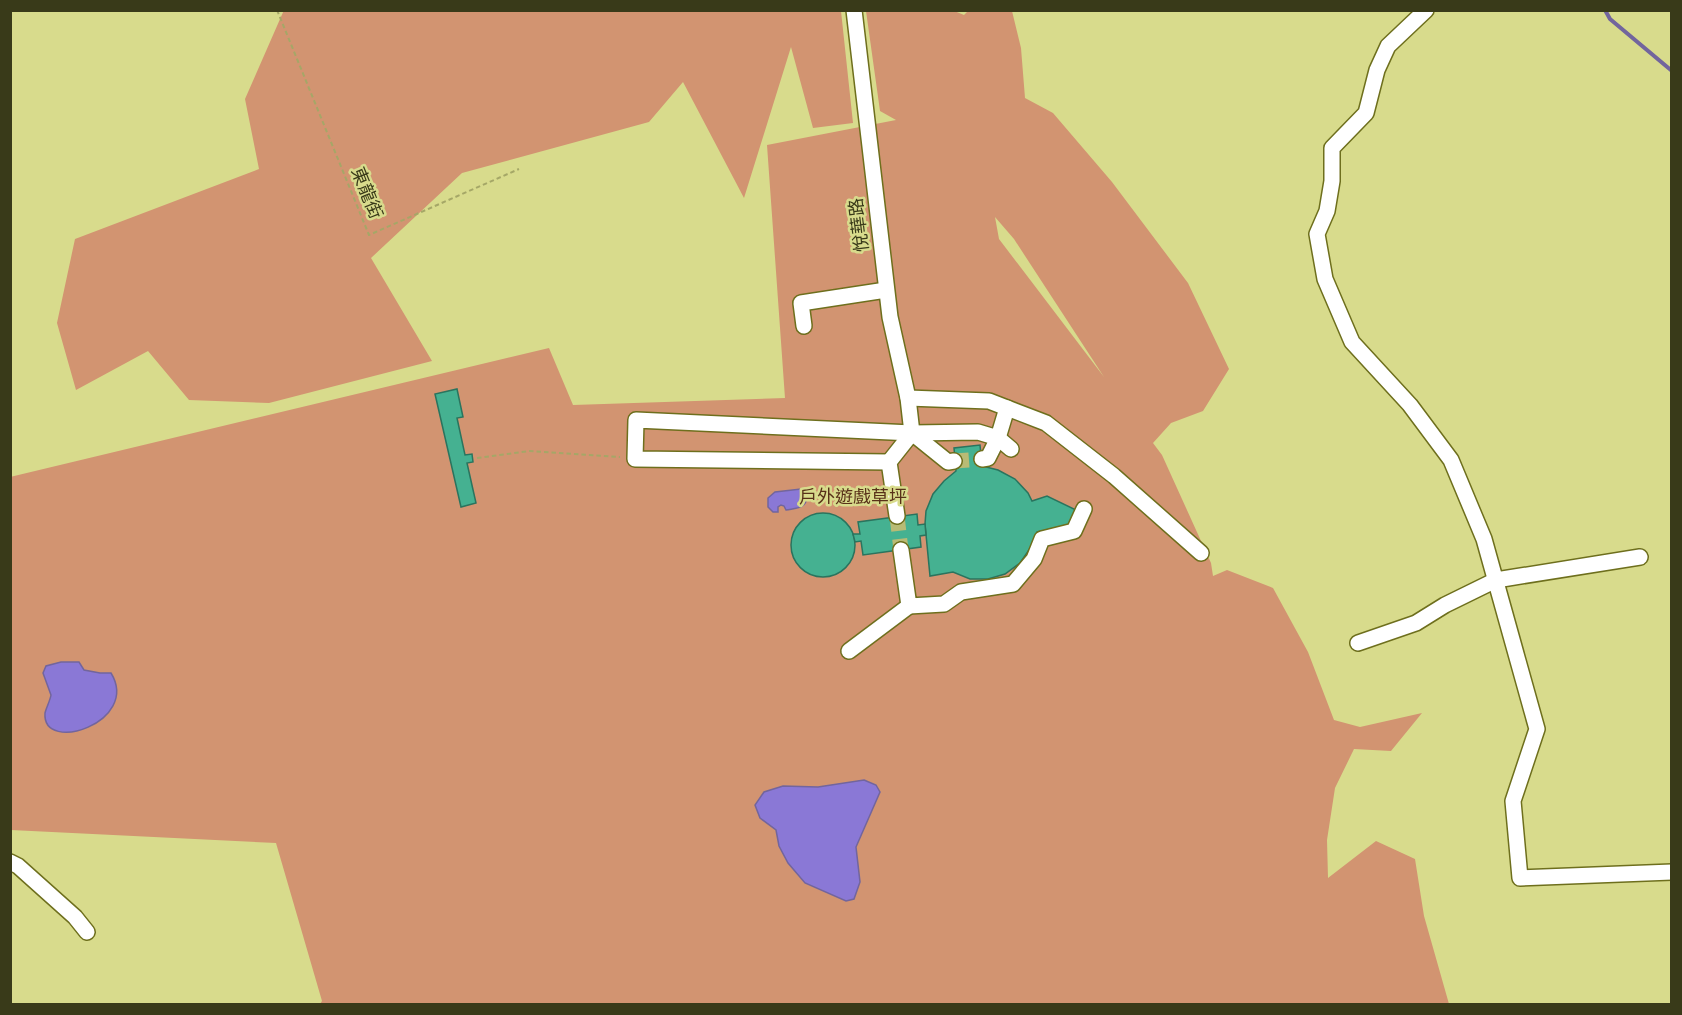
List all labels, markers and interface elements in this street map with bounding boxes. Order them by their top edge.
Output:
street label: 東龍街 [346,163,389,223]
street label: 悅華路 [843,197,874,253]
park label: 戶外遊戲草坪 [799,484,907,509]

